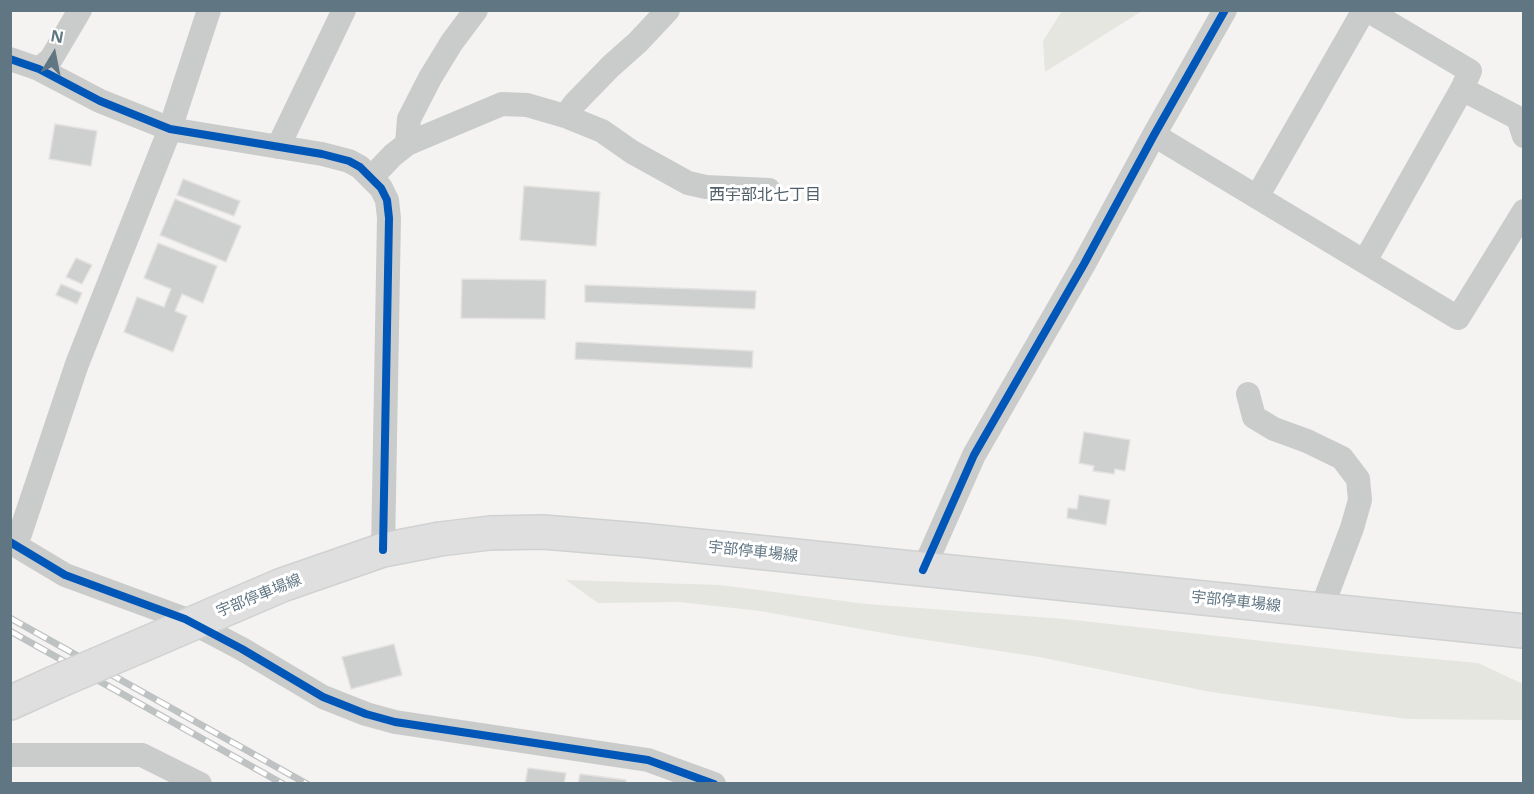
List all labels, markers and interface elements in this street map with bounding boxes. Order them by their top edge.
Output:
north arrow [24,24,84,84]
text: N [49,24,65,48]
district label: 西宇部北七丁目 [709,185,821,205]
street label: 宇部停車場線 [707,538,799,566]
street label: 宇部停車場線 [214,571,304,621]
street label: 宇部停車場線 [1190,588,1282,616]

